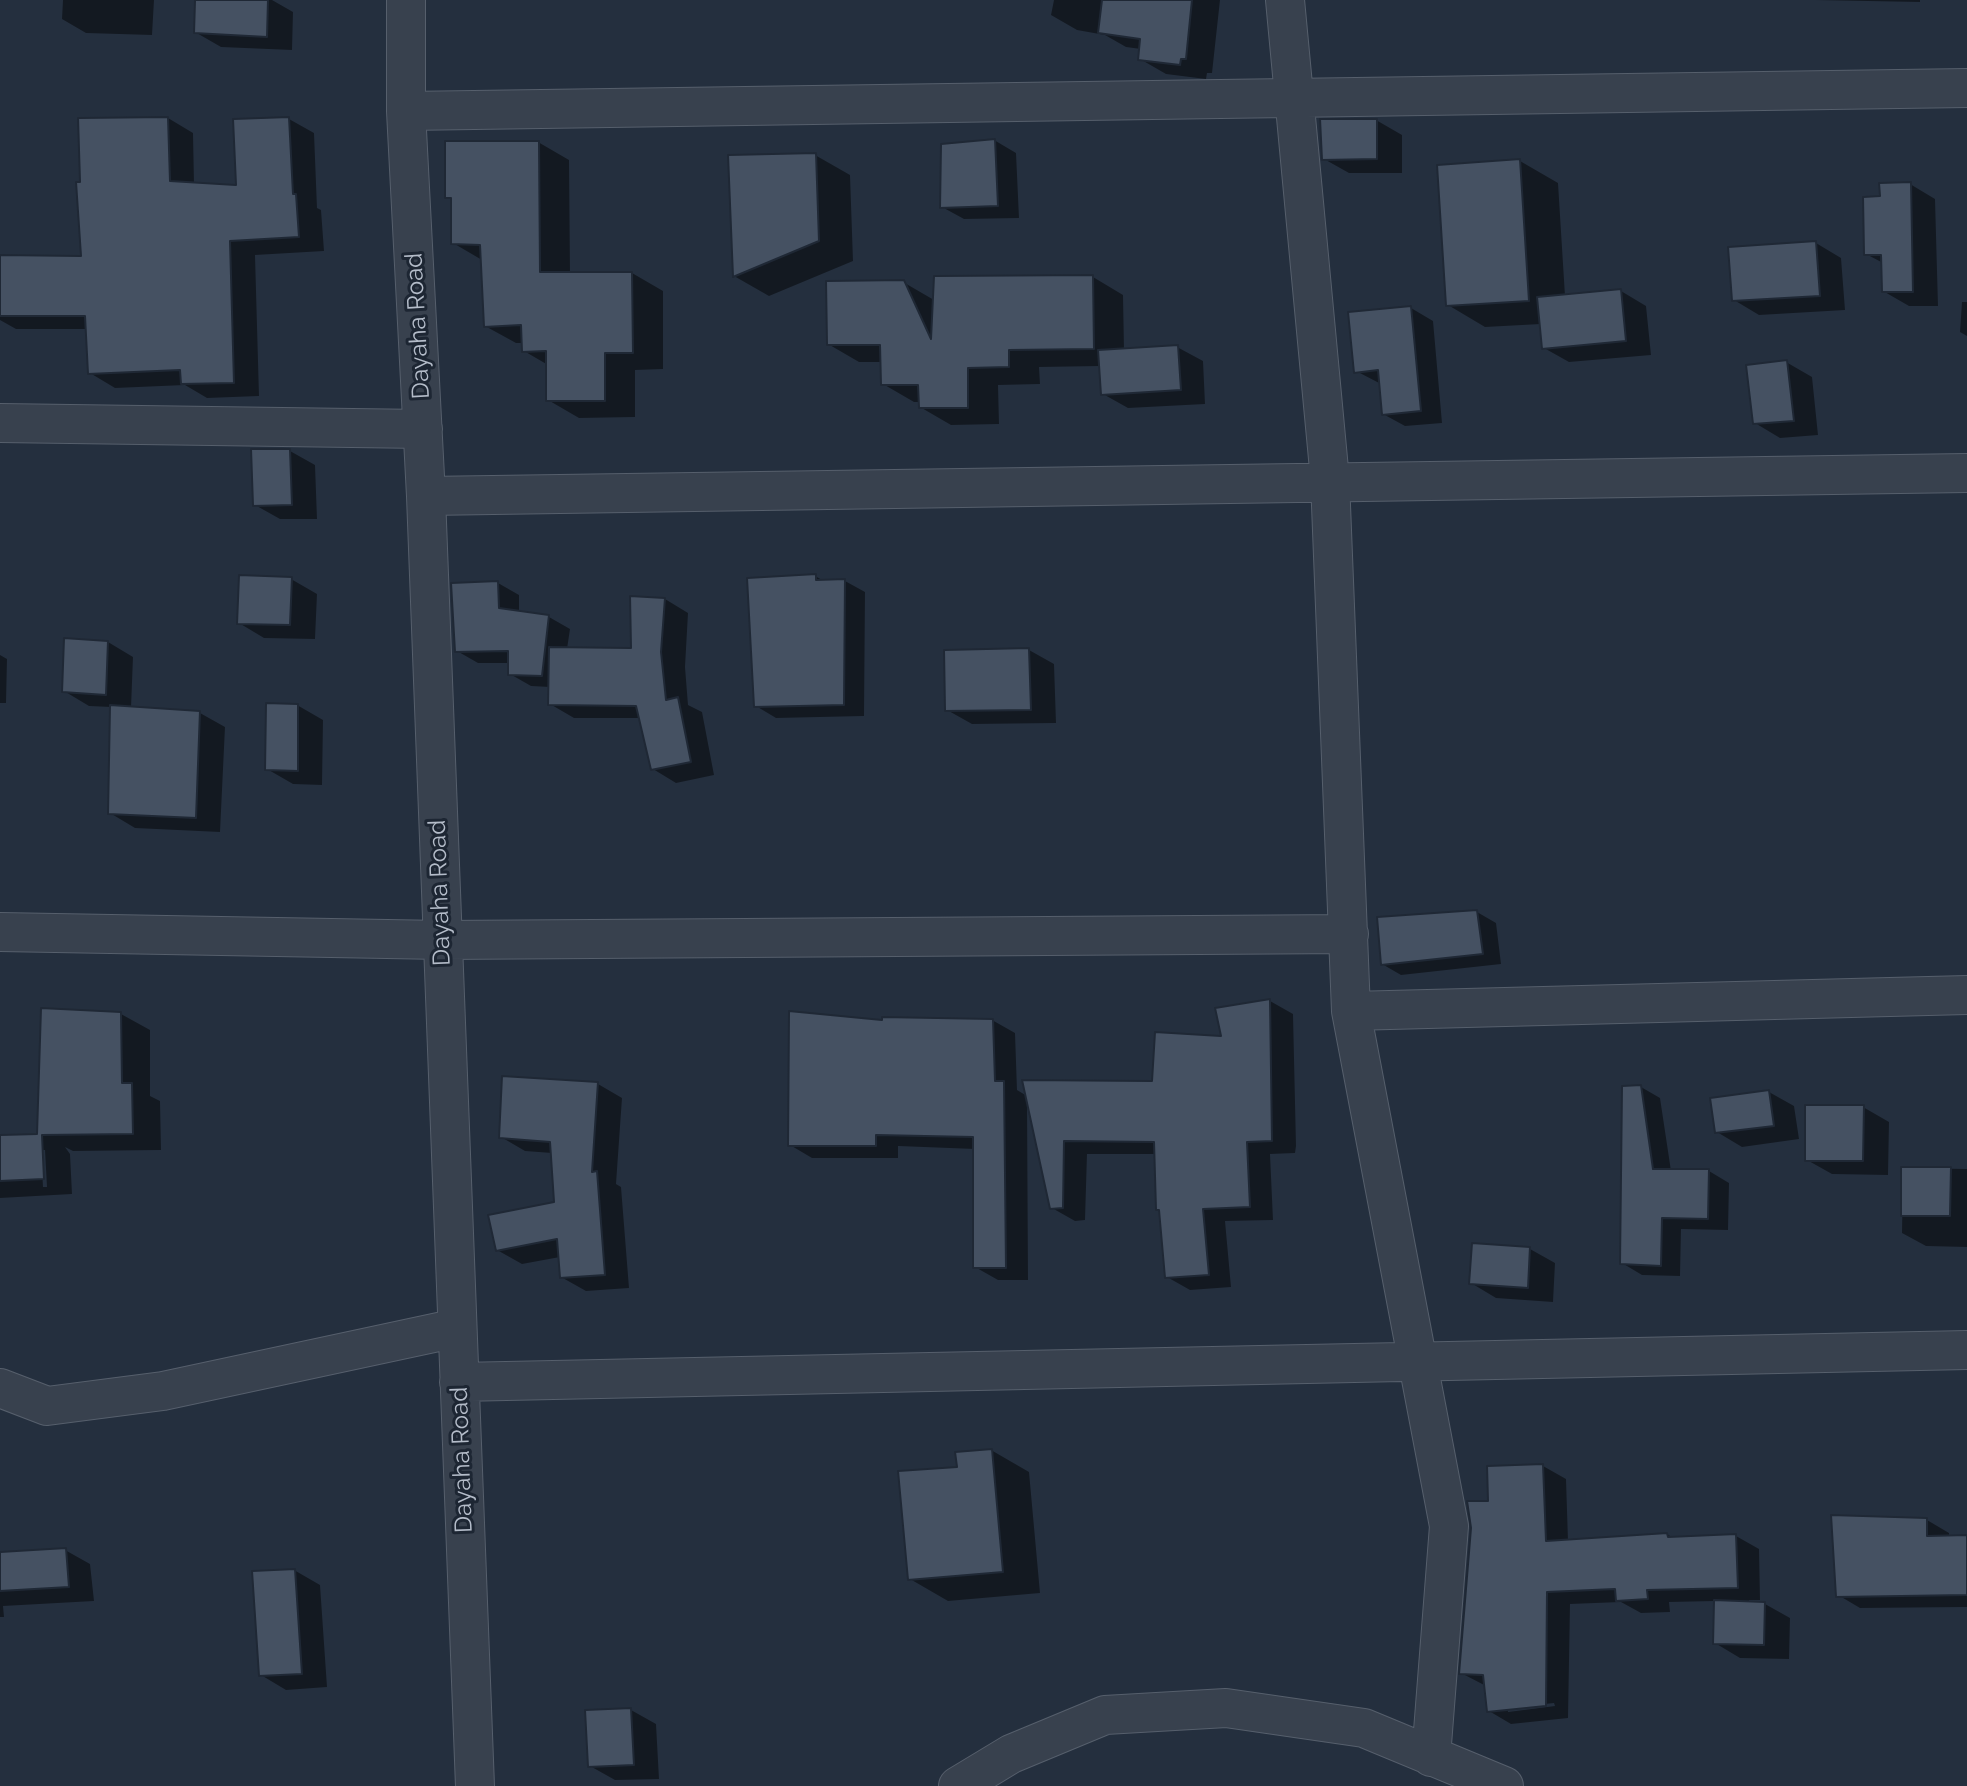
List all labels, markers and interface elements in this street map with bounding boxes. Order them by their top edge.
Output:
street label: Dayaha Road [400,252,436,400]
street label: Dayaha Road [423,819,457,967]
street label: Dayaha Road [445,1386,479,1534]

